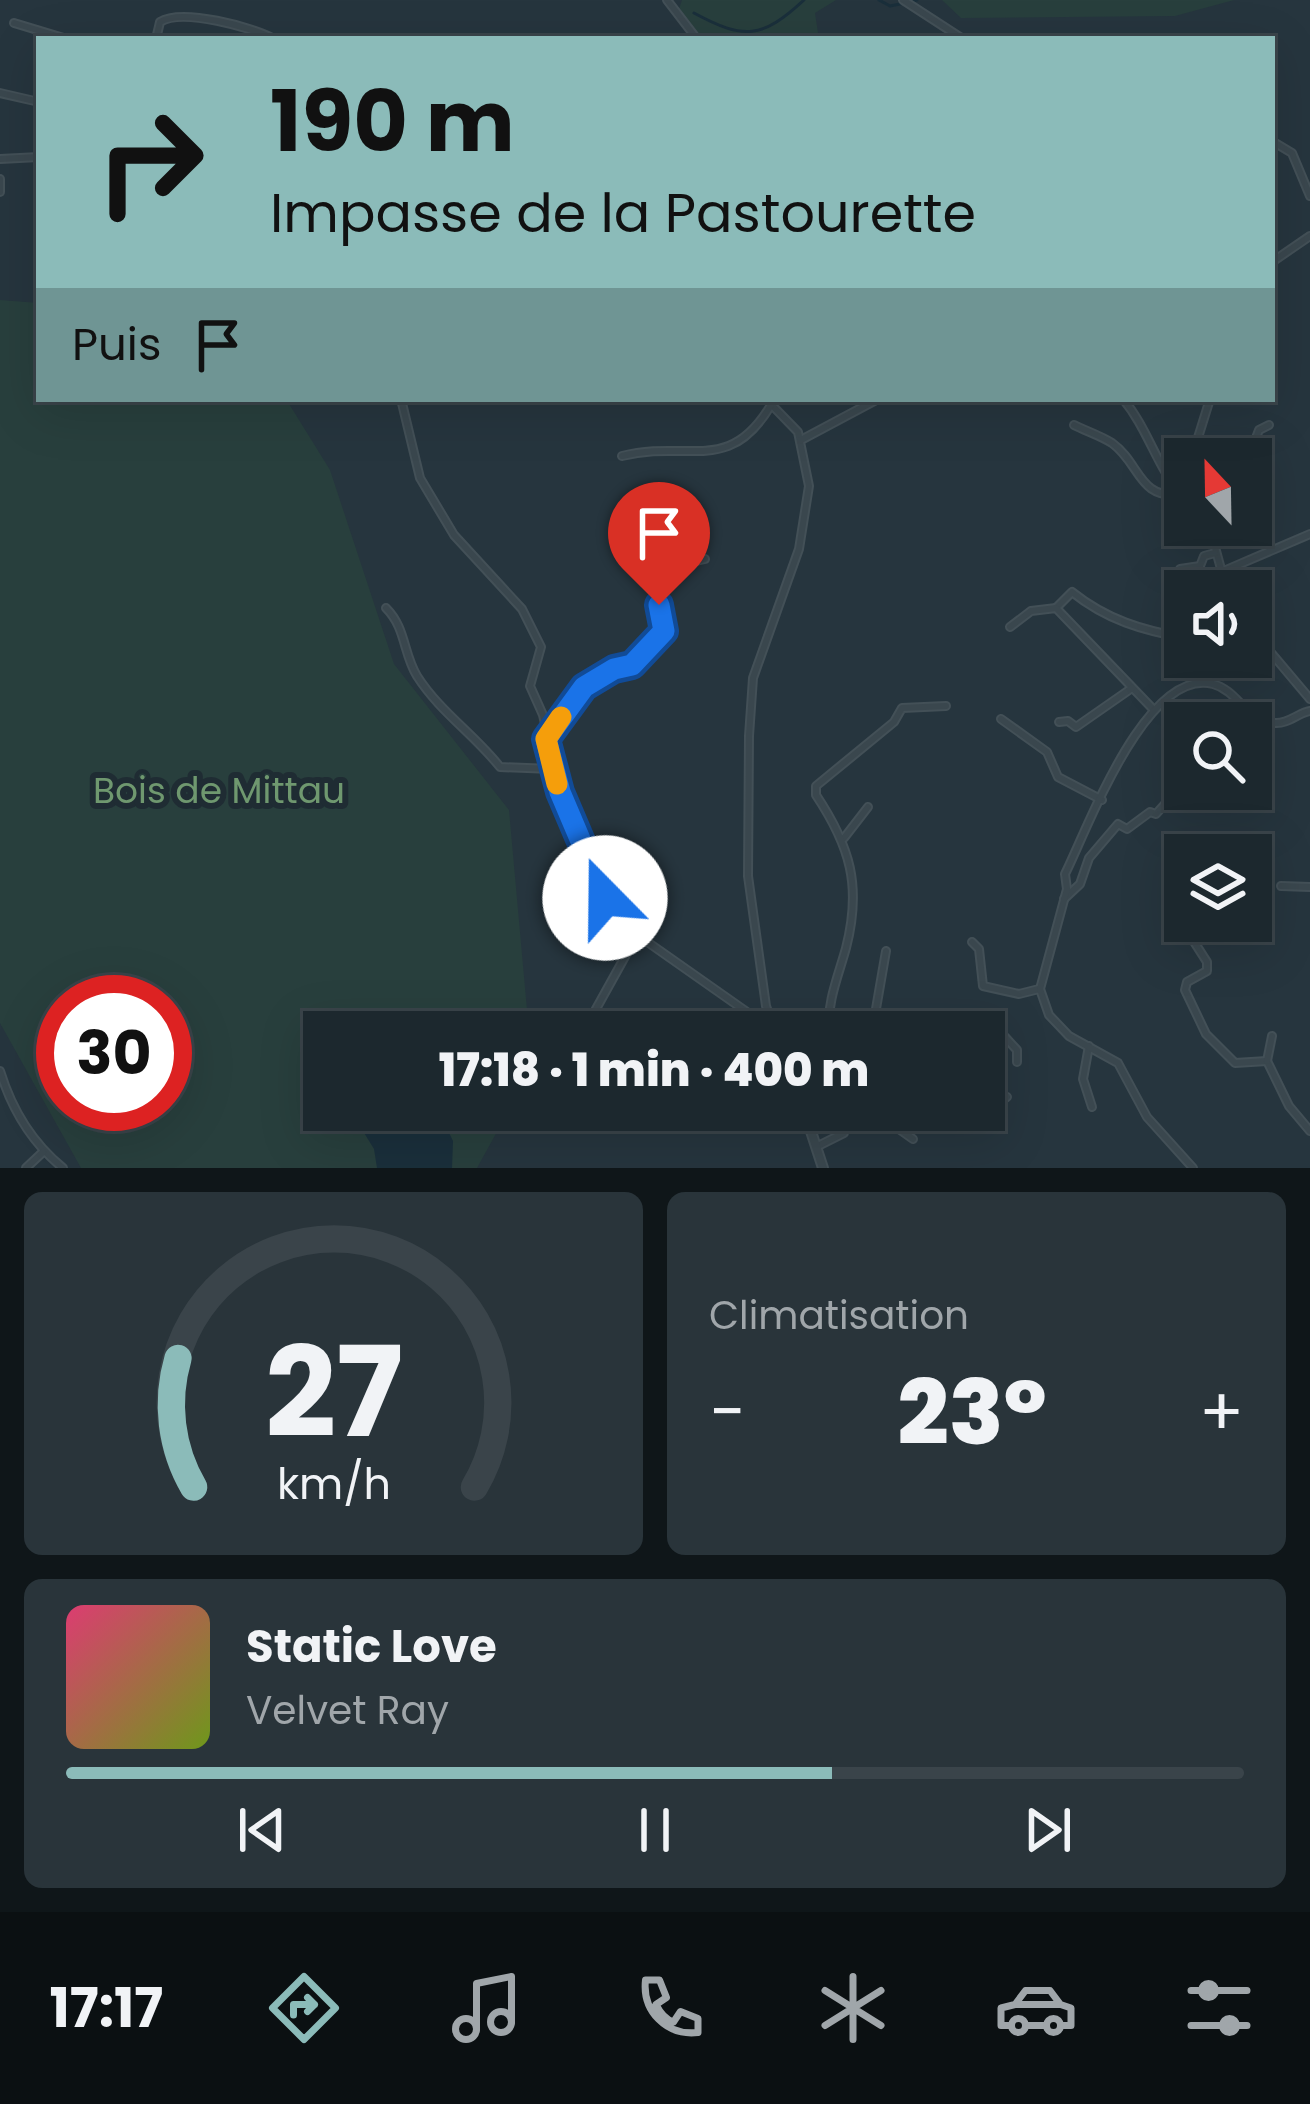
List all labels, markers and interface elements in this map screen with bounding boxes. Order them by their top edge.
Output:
text: 190 m [270,63,515,180]
icon: right [72,84,228,240]
text: Impasse de la Pastourette [270,175,976,251]
icon: arrive [185,312,251,378]
text: Puis [72,313,161,376]
north arrow [1164,438,1272,546]
map controls [1164,438,1272,942]
pin [608,482,710,605]
icon: arrive [626,500,692,566]
button: sound [1164,570,1272,678]
button: search [1164,702,1272,810]
park label: Bois de Mittau [93,765,345,816]
button: layers [1164,834,1272,942]
position arrow [542,835,668,961]
speed limit sign: 30 [36,975,192,1131]
text: 17:18 · 1 min · 400 m [439,1039,869,1102]
text: Climatisation [709,1288,969,1343]
text: 27 [264,1305,403,1480]
text: 23° [897,1349,1047,1476]
text: − [709,1366,745,1458]
text: + [1199,1366,1244,1458]
text: km/h [276,1453,391,1513]
text: Static Love [246,1615,497,1678]
text: Velvet Ray [246,1683,449,1738]
icon: previous [229,1797,295,1863]
icon: pause [622,1797,688,1863]
icon: next [1015,1797,1081,1863]
icon: directions [262,1966,346,2050]
icon: music [445,1966,529,2050]
icon: phone [628,1966,712,2050]
icon: climate [811,1966,895,2050]
icon: car [994,1966,1078,2050]
icon: filters [1177,1966,1261,2050]
text: 17:17 [49,1970,163,2046]

